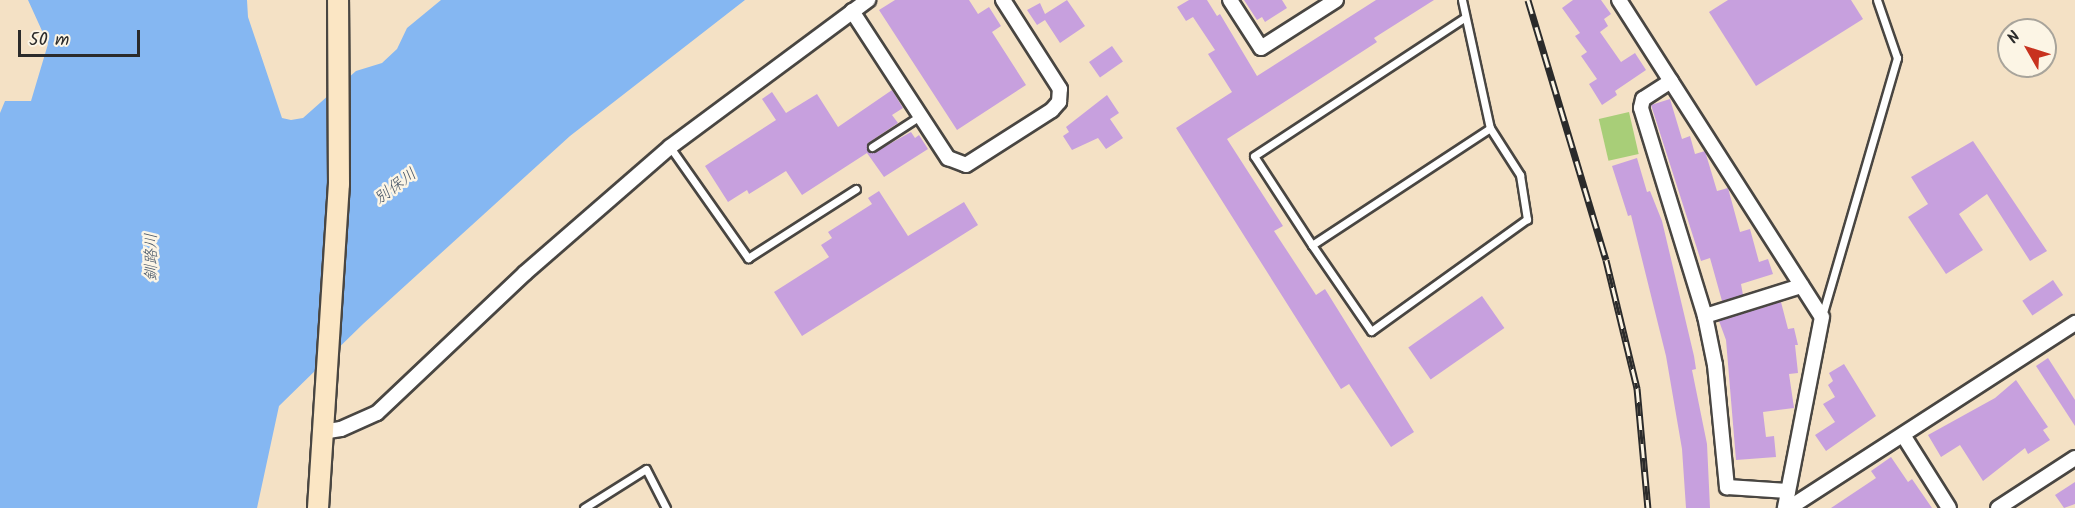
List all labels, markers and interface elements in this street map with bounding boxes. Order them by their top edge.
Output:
scale bar [21,18,142,56]
north arrow [1997,18,2057,78]
text: 50 m [29,26,69,55]
text: N [2001,26,2027,49]
water label: 別保川 [371,165,421,209]
water label: 釧路川 [142,233,162,281]

